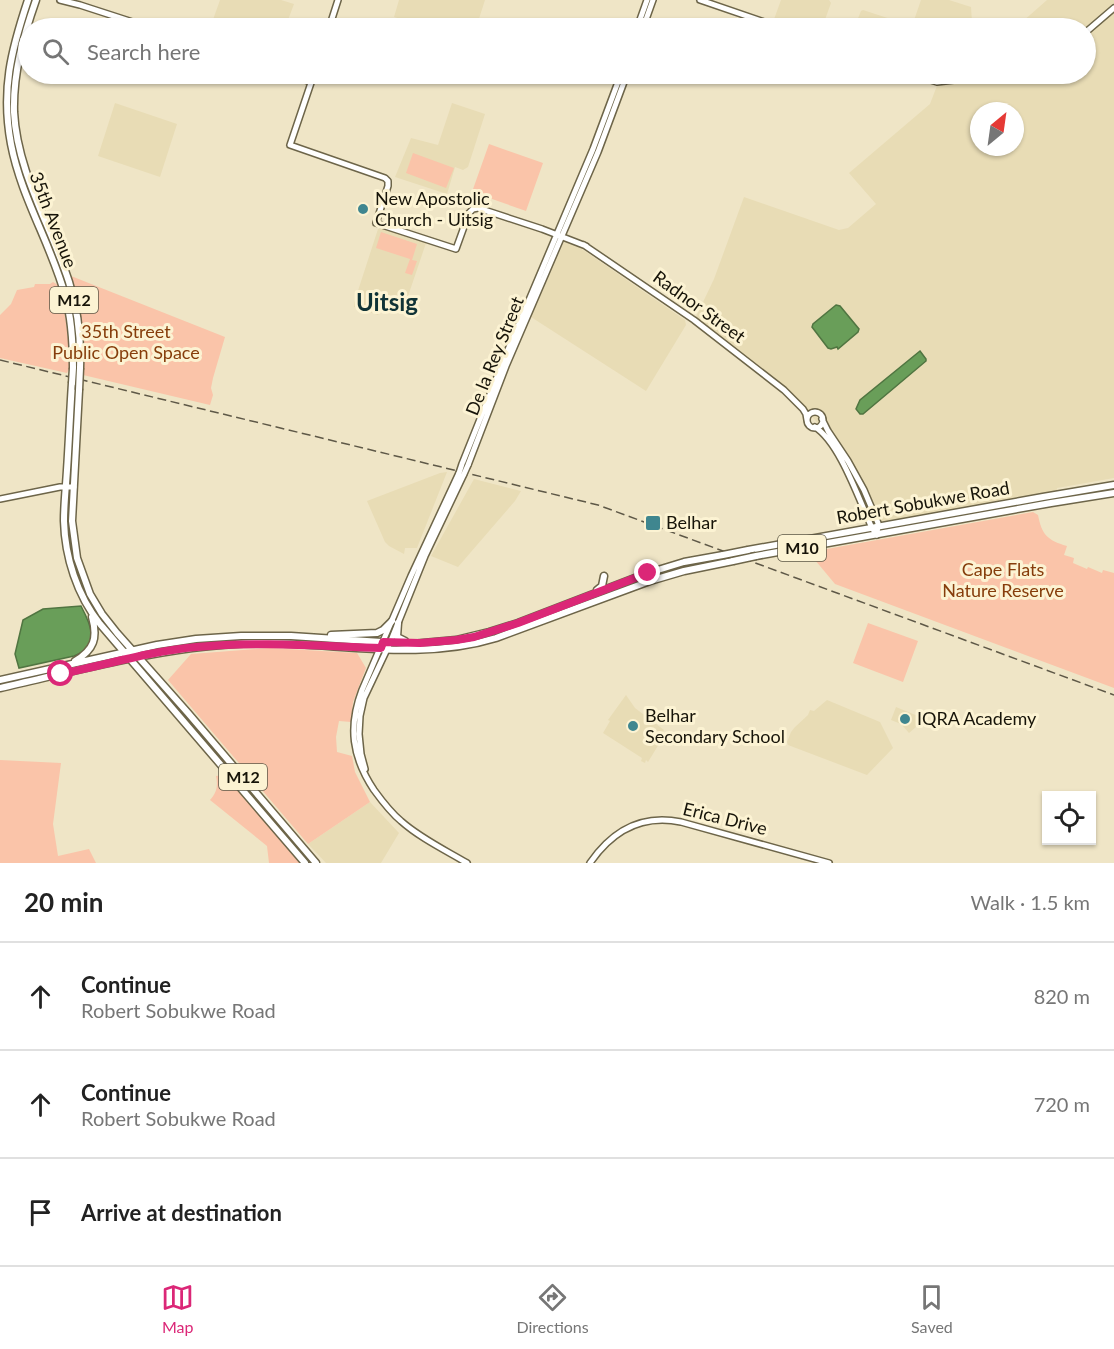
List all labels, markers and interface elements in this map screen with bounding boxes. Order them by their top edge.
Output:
search box [18,18,1096,84]
icon: search [39,35,72,68]
text: Search here [87,38,200,65]
north arrow [970,102,1024,156]
street label: 35th Avenue [26,169,82,271]
place label: New Apostolic Church - Uitsig [375,187,493,230]
marker: New Apostolic Church - Uitsig [356,202,370,216]
street label: Radnor Street [649,265,750,347]
road number: M12 [50,287,98,313]
district label: Uitsig [356,287,418,316]
street label: De la Rey Street [460,292,528,418]
park label: 35th Street Public Open Space [52,320,200,363]
street label: Robert Sobukwe Road [835,476,1011,528]
place label: Belhar [666,511,717,533]
marker: Belhar [644,514,662,532]
road number: M10 [778,535,826,561]
park label: Cape Flats Nature Reserve [942,558,1064,601]
route end [634,559,660,585]
route start [47,660,73,686]
place label: Belhar Secondary School [645,704,785,747]
place label: IQRA Academy [917,707,1037,729]
marker: IQRA Academy [898,712,912,726]
marker: Belhar Secondary School [626,719,640,733]
road number: M12 [219,764,267,790]
map controls [1042,791,1096,845]
button: locate [1042,791,1096,845]
street label: Erica Drive [681,797,770,839]
text: 20 min [24,886,104,918]
text: Walk · 1.5 km [971,890,1090,914]
text: Continue [81,971,171,998]
icon: ahead [24,980,57,1013]
text: 820 m [1034,984,1090,1008]
text: Robert Sobukwe Road [81,998,276,1022]
text: Continue [81,1079,171,1106]
icon: ahead [24,1088,57,1121]
text: 720 m [1034,1092,1090,1116]
text: Robert Sobukwe Road [81,1106,276,1130]
icon: arrive [24,1196,57,1229]
text: Arrive at destination [81,1199,282,1226]
tab: Map [161,1281,194,1336]
tab: Directions [516,1281,589,1336]
tab: Saved [911,1281,953,1336]

